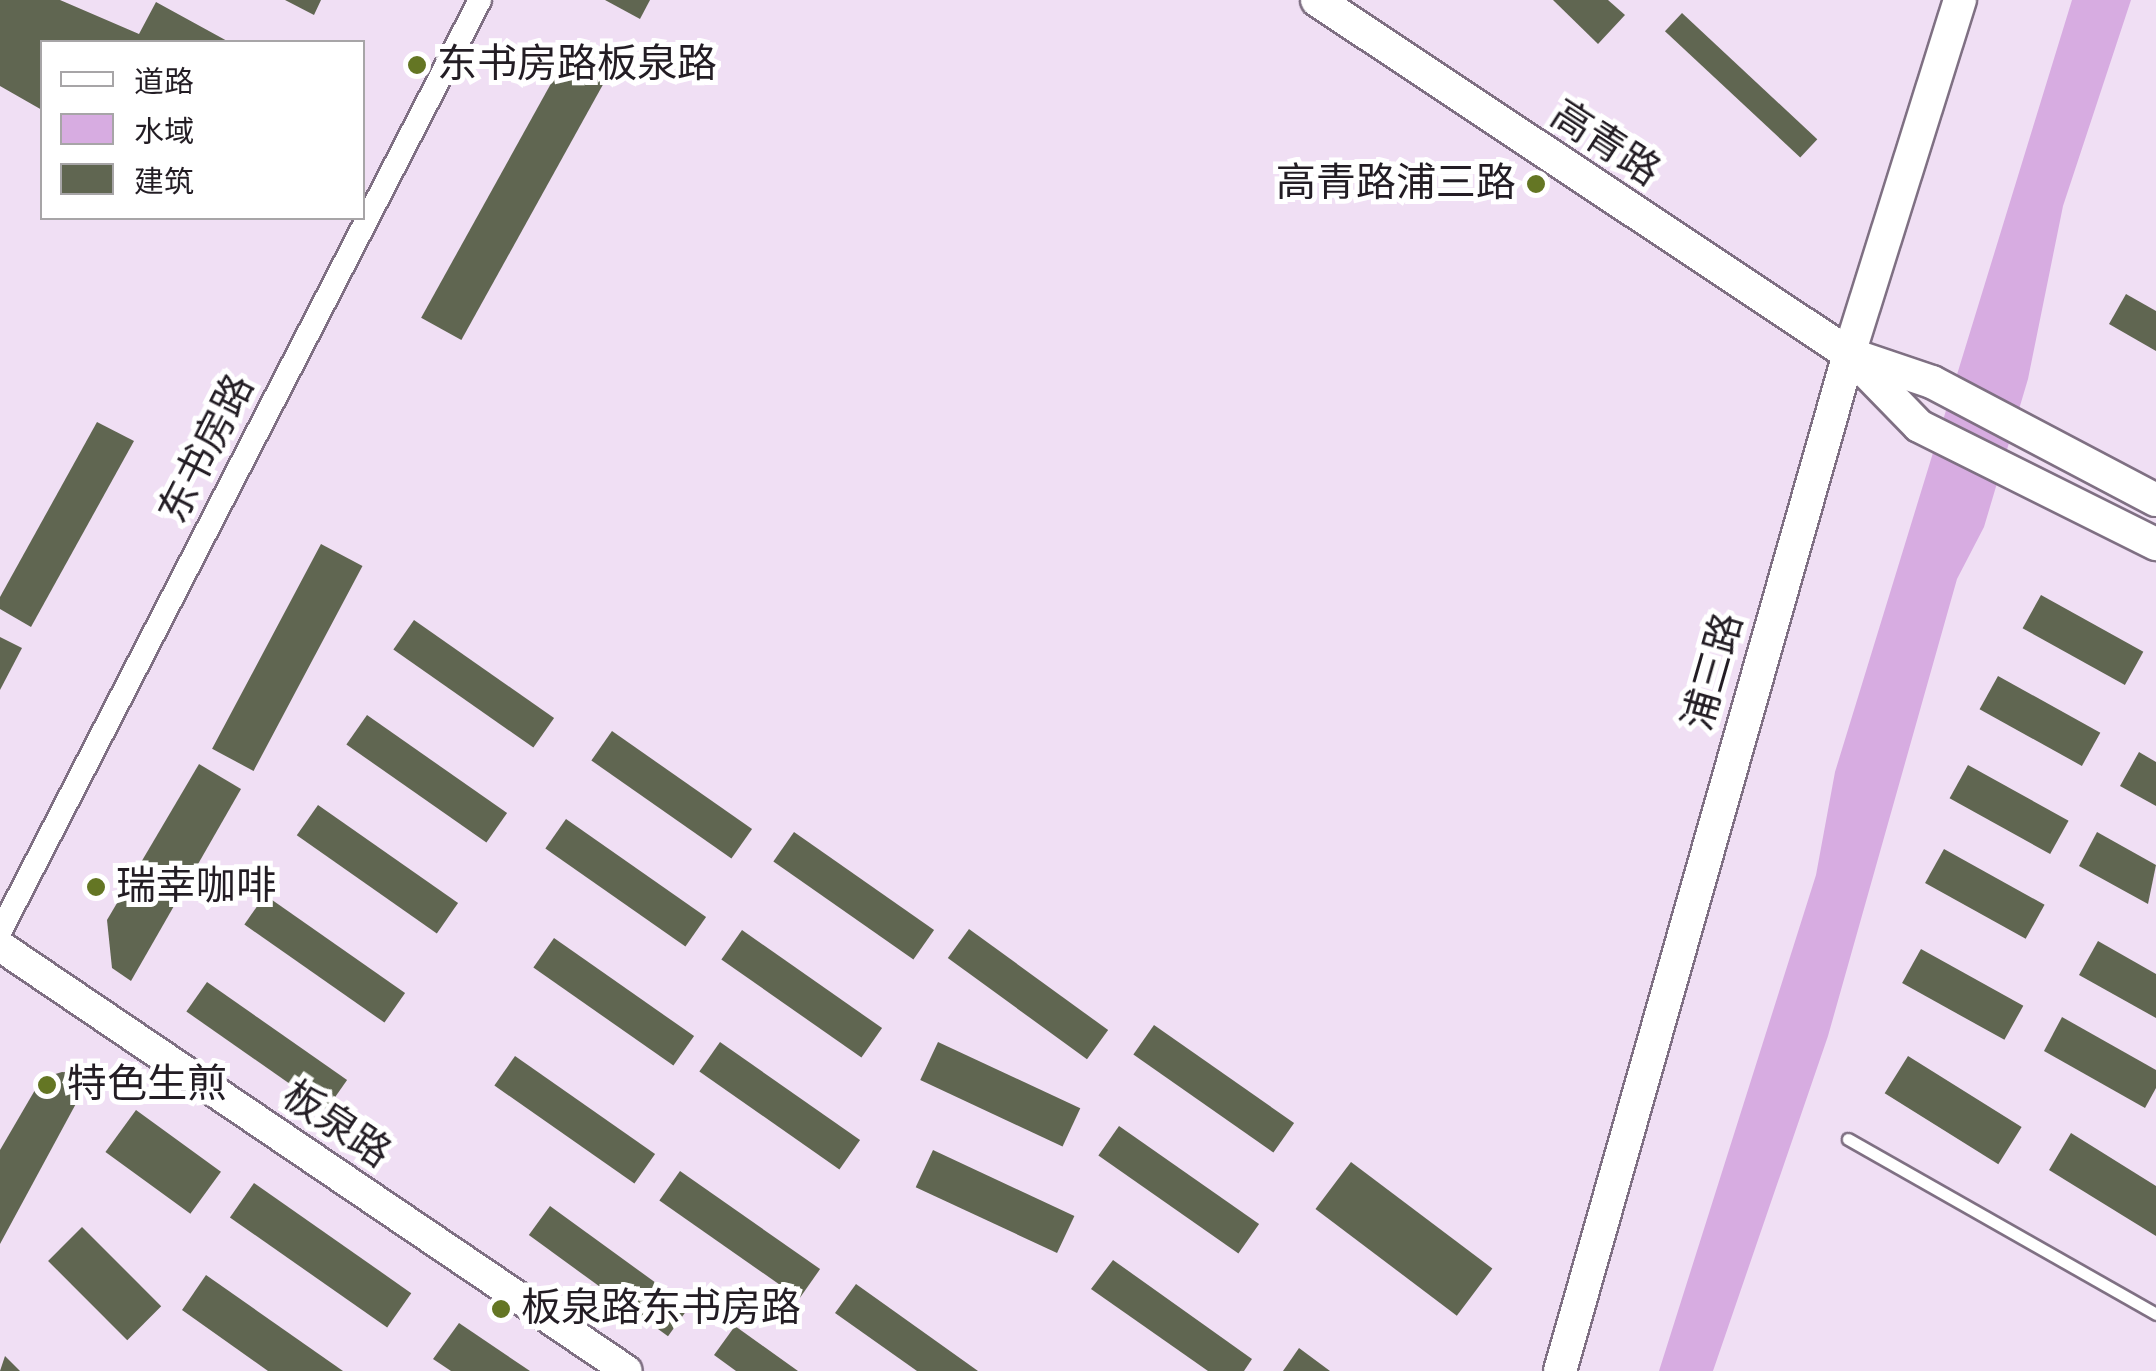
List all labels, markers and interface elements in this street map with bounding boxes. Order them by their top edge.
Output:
legend [40,40,365,220]
place label: 东书房路板泉路 [437,41,717,89]
marker: 东书房路板泉路 [406,54,428,76]
text: 道路 [134,68,194,98]
street label: 高青路 [1542,91,1668,197]
text: 水域 [134,118,194,148]
place label: 高青路浦三路 [1276,160,1516,208]
text: 建筑 [134,168,194,198]
marker: 高青路浦三路 [1525,173,1547,195]
street label: 东书房路 [149,367,265,531]
street label: 浦三路 [1674,608,1754,736]
place label: 瑞幸咖啡 [116,863,276,911]
marker: 瑞幸咖啡 [85,876,107,898]
place label: 特色生煎 [67,1061,227,1109]
street label: 板泉路 [273,1072,399,1178]
marker: 特色生煎 [36,1074,58,1096]
place label: 板泉路东书房路 [521,1285,801,1333]
marker: 板泉路东书房路 [490,1298,512,1320]

